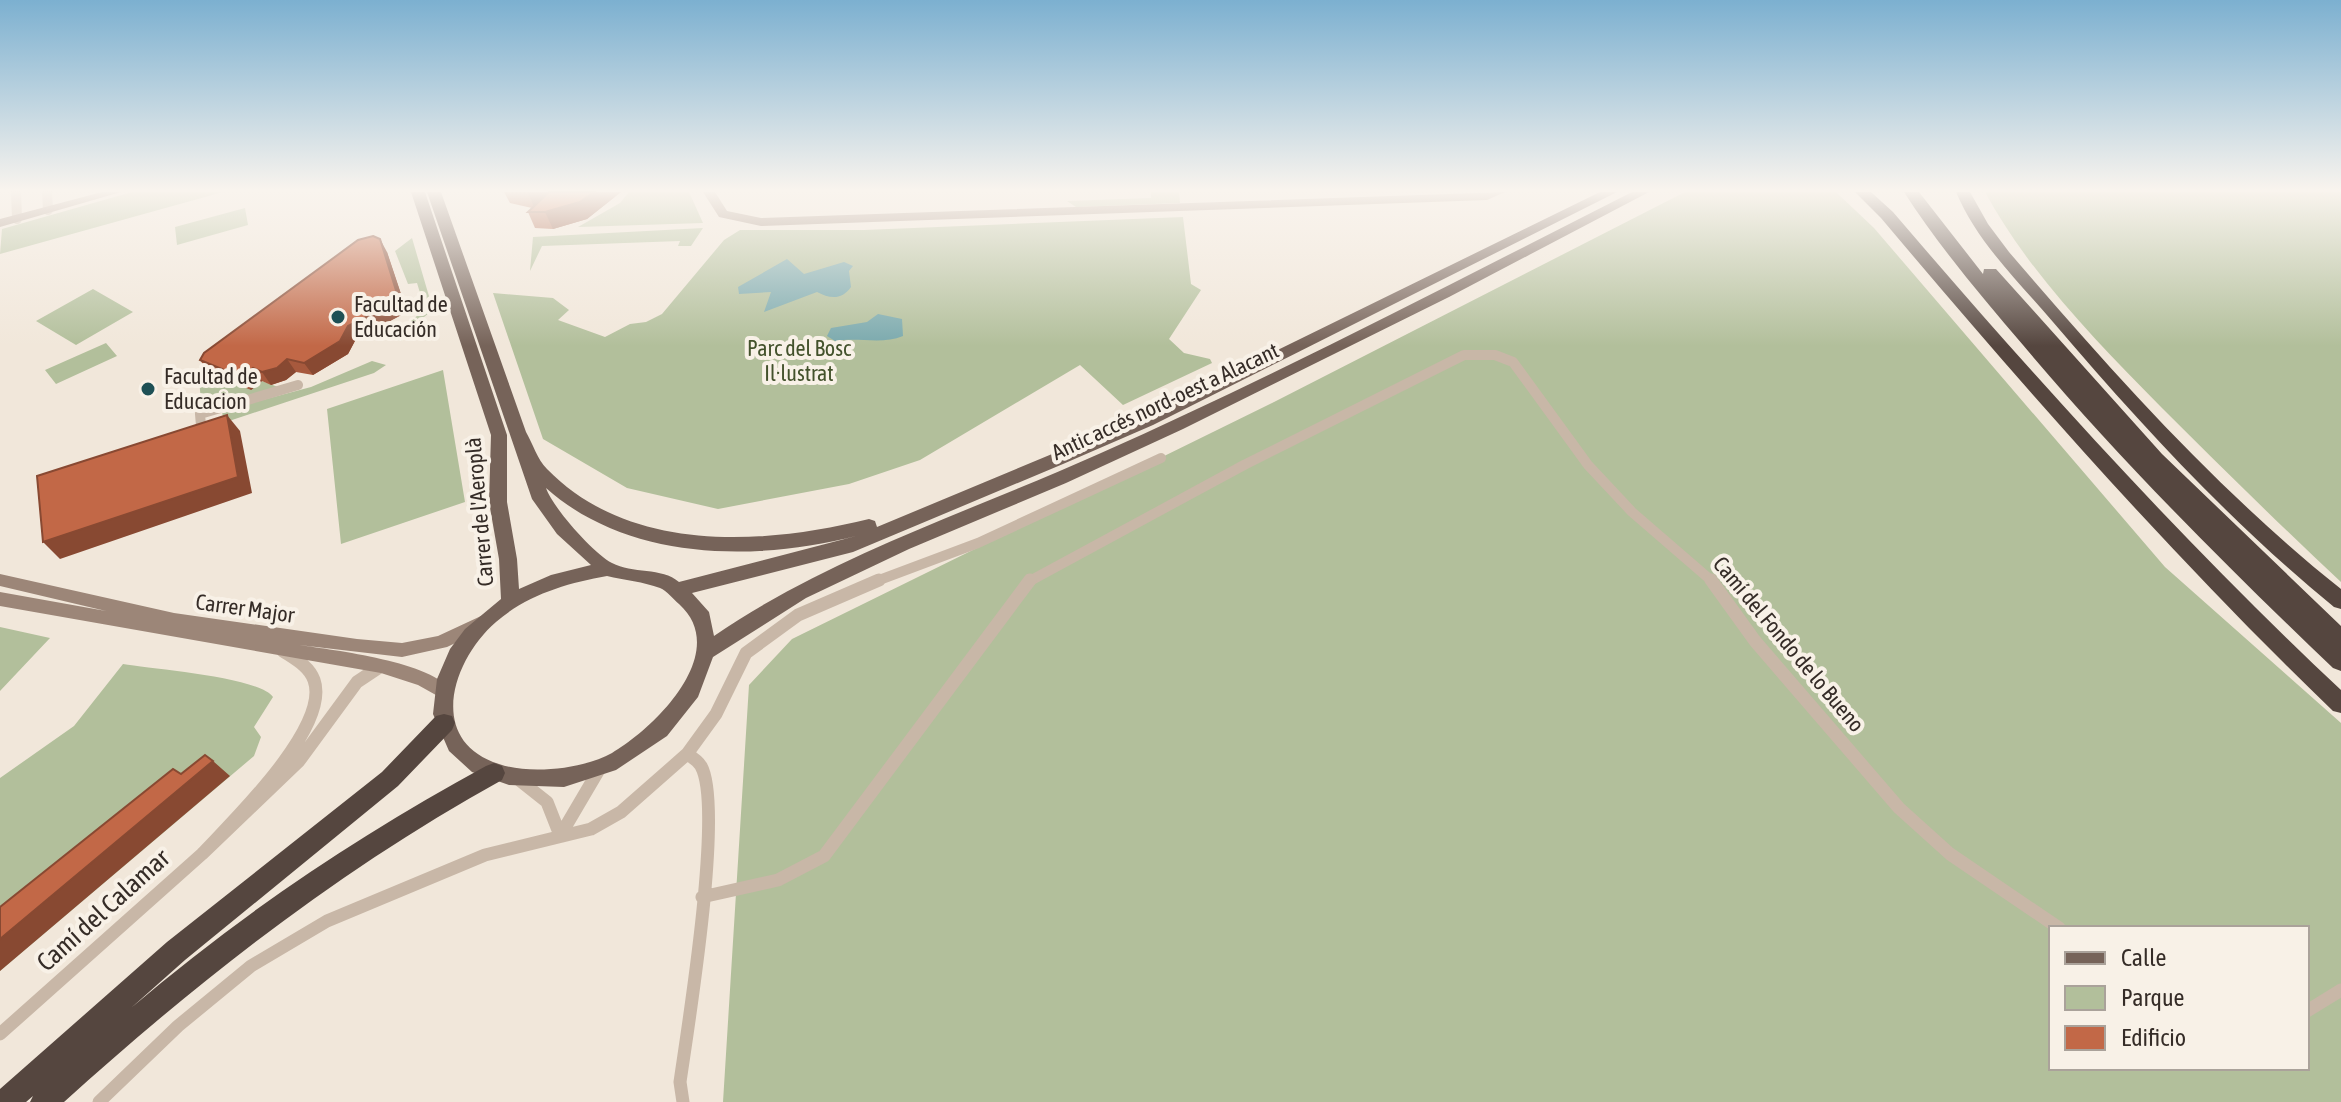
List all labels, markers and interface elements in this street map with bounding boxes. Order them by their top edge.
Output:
place label: Facultad de Educación [354,291,448,342]
marker: Facultad de Educación [329,308,347,326]
park label: Parc del Bosc Il·lustrat [747,335,852,386]
street label: Antic accés nord-oest a Alacant [1047,337,1283,465]
place label: Facultad de Educacion [164,363,258,414]
marker: Facultad de Educacion [139,380,157,398]
street label: Carrer de l'Aeroplà [460,436,498,588]
street label: Camí del Fondo de lo Bueno [1708,551,1870,737]
street label: Carrer Major [194,588,297,628]
street label: Camí del Calamar [31,842,176,977]
legend [2049,926,2309,1070]
text: Calle [2121,944,2166,971]
text: Parque [2121,984,2184,1011]
text: Edificio [2121,1024,2186,1051]

